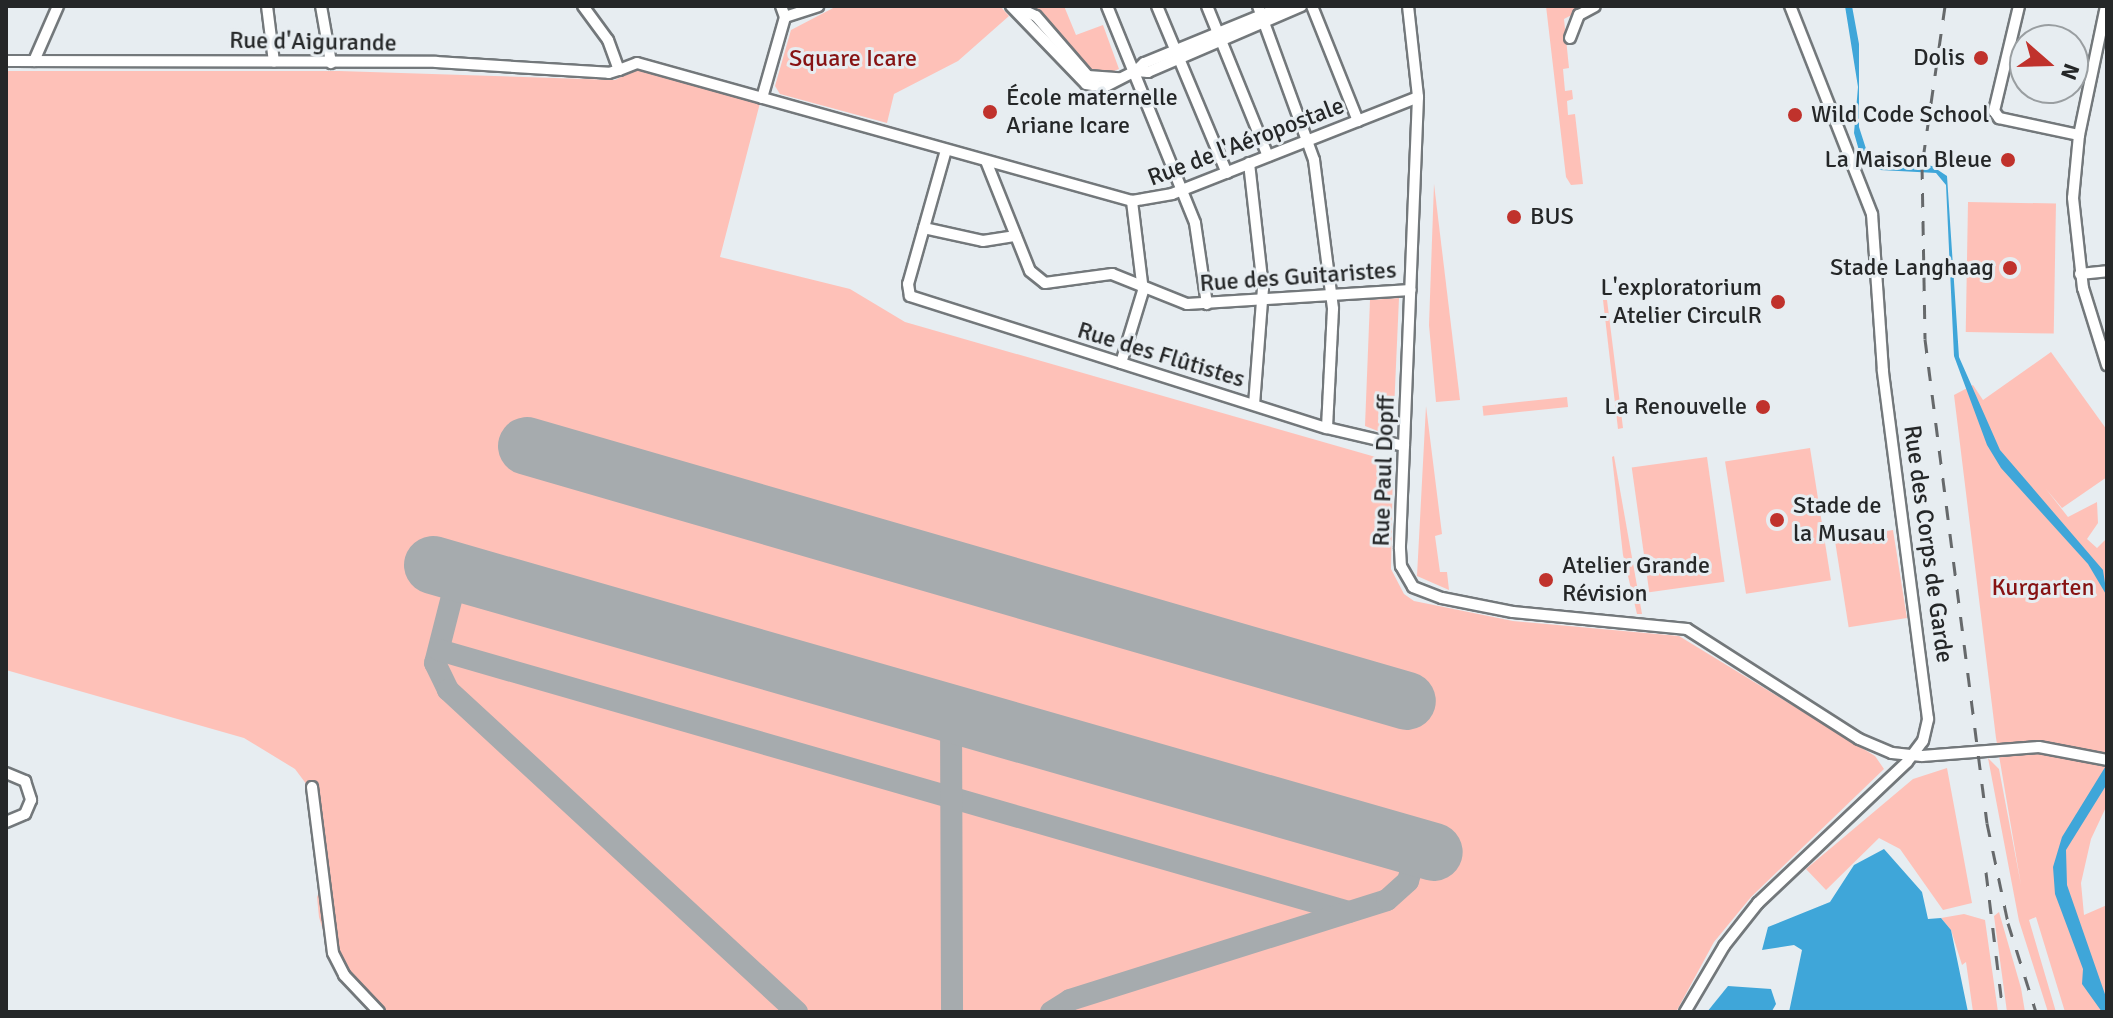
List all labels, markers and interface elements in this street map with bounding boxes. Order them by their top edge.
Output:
north arrow [2009,24,2089,104]
street label: Rue d'Aigurande [229,26,397,58]
place label: Dolis [1913,44,1965,72]
park label: Square Icare [789,45,917,73]
marker: Dolis [1972,49,1990,67]
text: N [2055,60,2085,84]
place label: École maternelle Ariane Icare [1006,84,1178,140]
street label: Rue de l'Aéropostale [1144,91,1348,193]
place label: Wild Code School [1811,101,1989,129]
marker: École maternelle Ariane Icare [981,103,999,121]
marker: Wild Code School [1786,106,1804,124]
place label: La Maison Bleue [1824,146,1992,174]
marker: La Maison Bleue [1999,151,2017,169]
place label: BUS [1530,203,1574,231]
marker: BUS [1505,208,1523,226]
place label: Stade Langhaag [1830,254,1994,282]
street label: Rue des Guitaristes [1199,256,1397,298]
marker: Stade Langhaag [2001,259,2019,277]
place label: L'exploratorium - Atelier CirculR [1599,274,1762,330]
marker: L'exploratorium - Atelier CirculR [1769,293,1787,311]
street label: Rue des Flûtistes [1074,316,1248,394]
place label: La Renouvelle [1604,393,1747,421]
street label: Rue Paul Dopff [1367,395,1401,547]
marker: La Renouvelle [1754,398,1772,416]
street label: Rue des Corps de Garde [1897,423,1959,665]
place label: Stade de la Musau [1793,492,1886,548]
marker: Stade de la Musau [1768,511,1786,529]
place label: Atelier Grande Révision [1562,552,1710,608]
marker: Atelier Grande Révision [1537,571,1555,589]
park label: Kurgarten [1991,574,2095,602]

